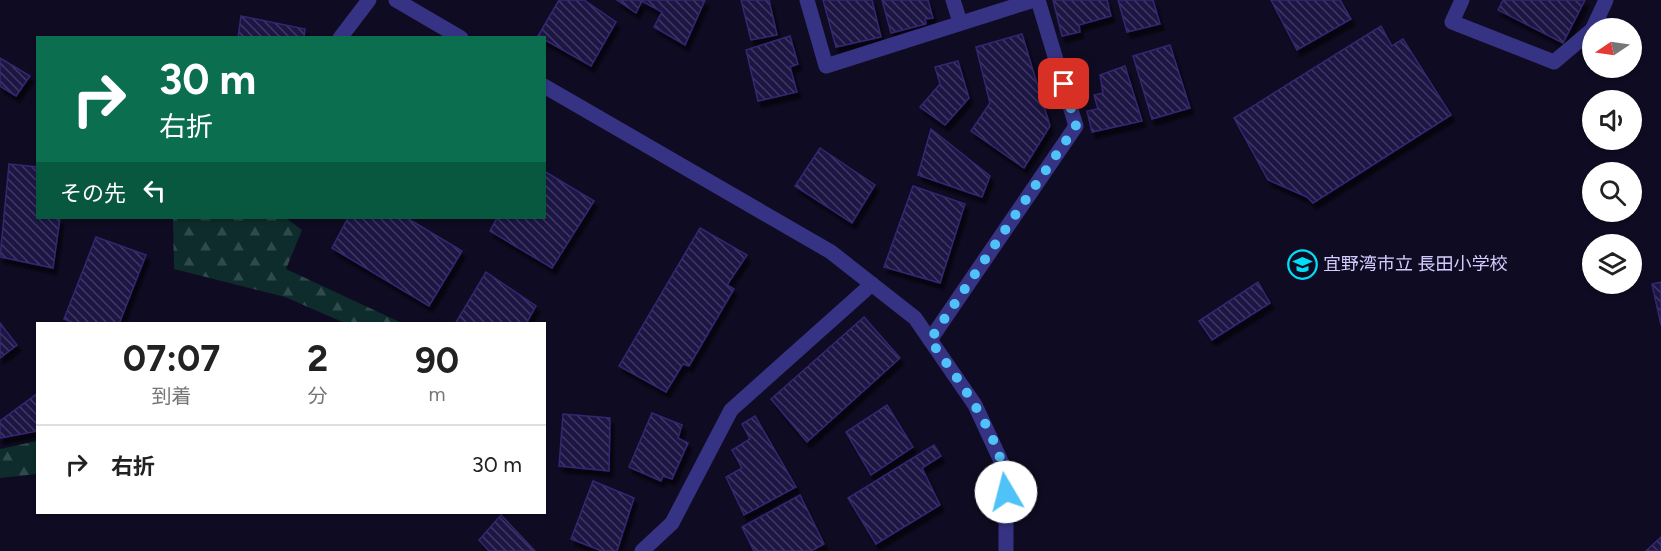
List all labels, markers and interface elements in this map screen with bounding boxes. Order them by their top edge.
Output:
north arrow [1582,18,1642,78]
map controls [1582,18,1642,294]
text: 30 m [159,54,256,105]
pin [1038,58,1089,109]
icon: right [60,60,138,138]
icon: arrive [1047,67,1080,100]
button: sound [1582,90,1642,150]
text: 右折 [159,110,213,143]
button: search [1582,162,1642,222]
icon: left [138,174,171,207]
text: その先 [60,180,126,207]
button: layers [1582,234,1642,294]
school or university icon: 宜野湾市立 長田小学校 [1286,248,1318,280]
place label: 宜野湾市立 長田小学校 [1323,253,1507,275]
text: 07:07 [123,337,220,380]
text: 2 [307,337,328,380]
text: 90 [415,339,459,382]
text: m [429,382,446,406]
text: 到着 [152,384,192,408]
text: 分 [308,384,328,408]
icon: right [60,448,93,481]
text: 30 m [472,451,522,478]
text: 右折 [111,453,155,480]
position arrow [974,460,1038,524]

